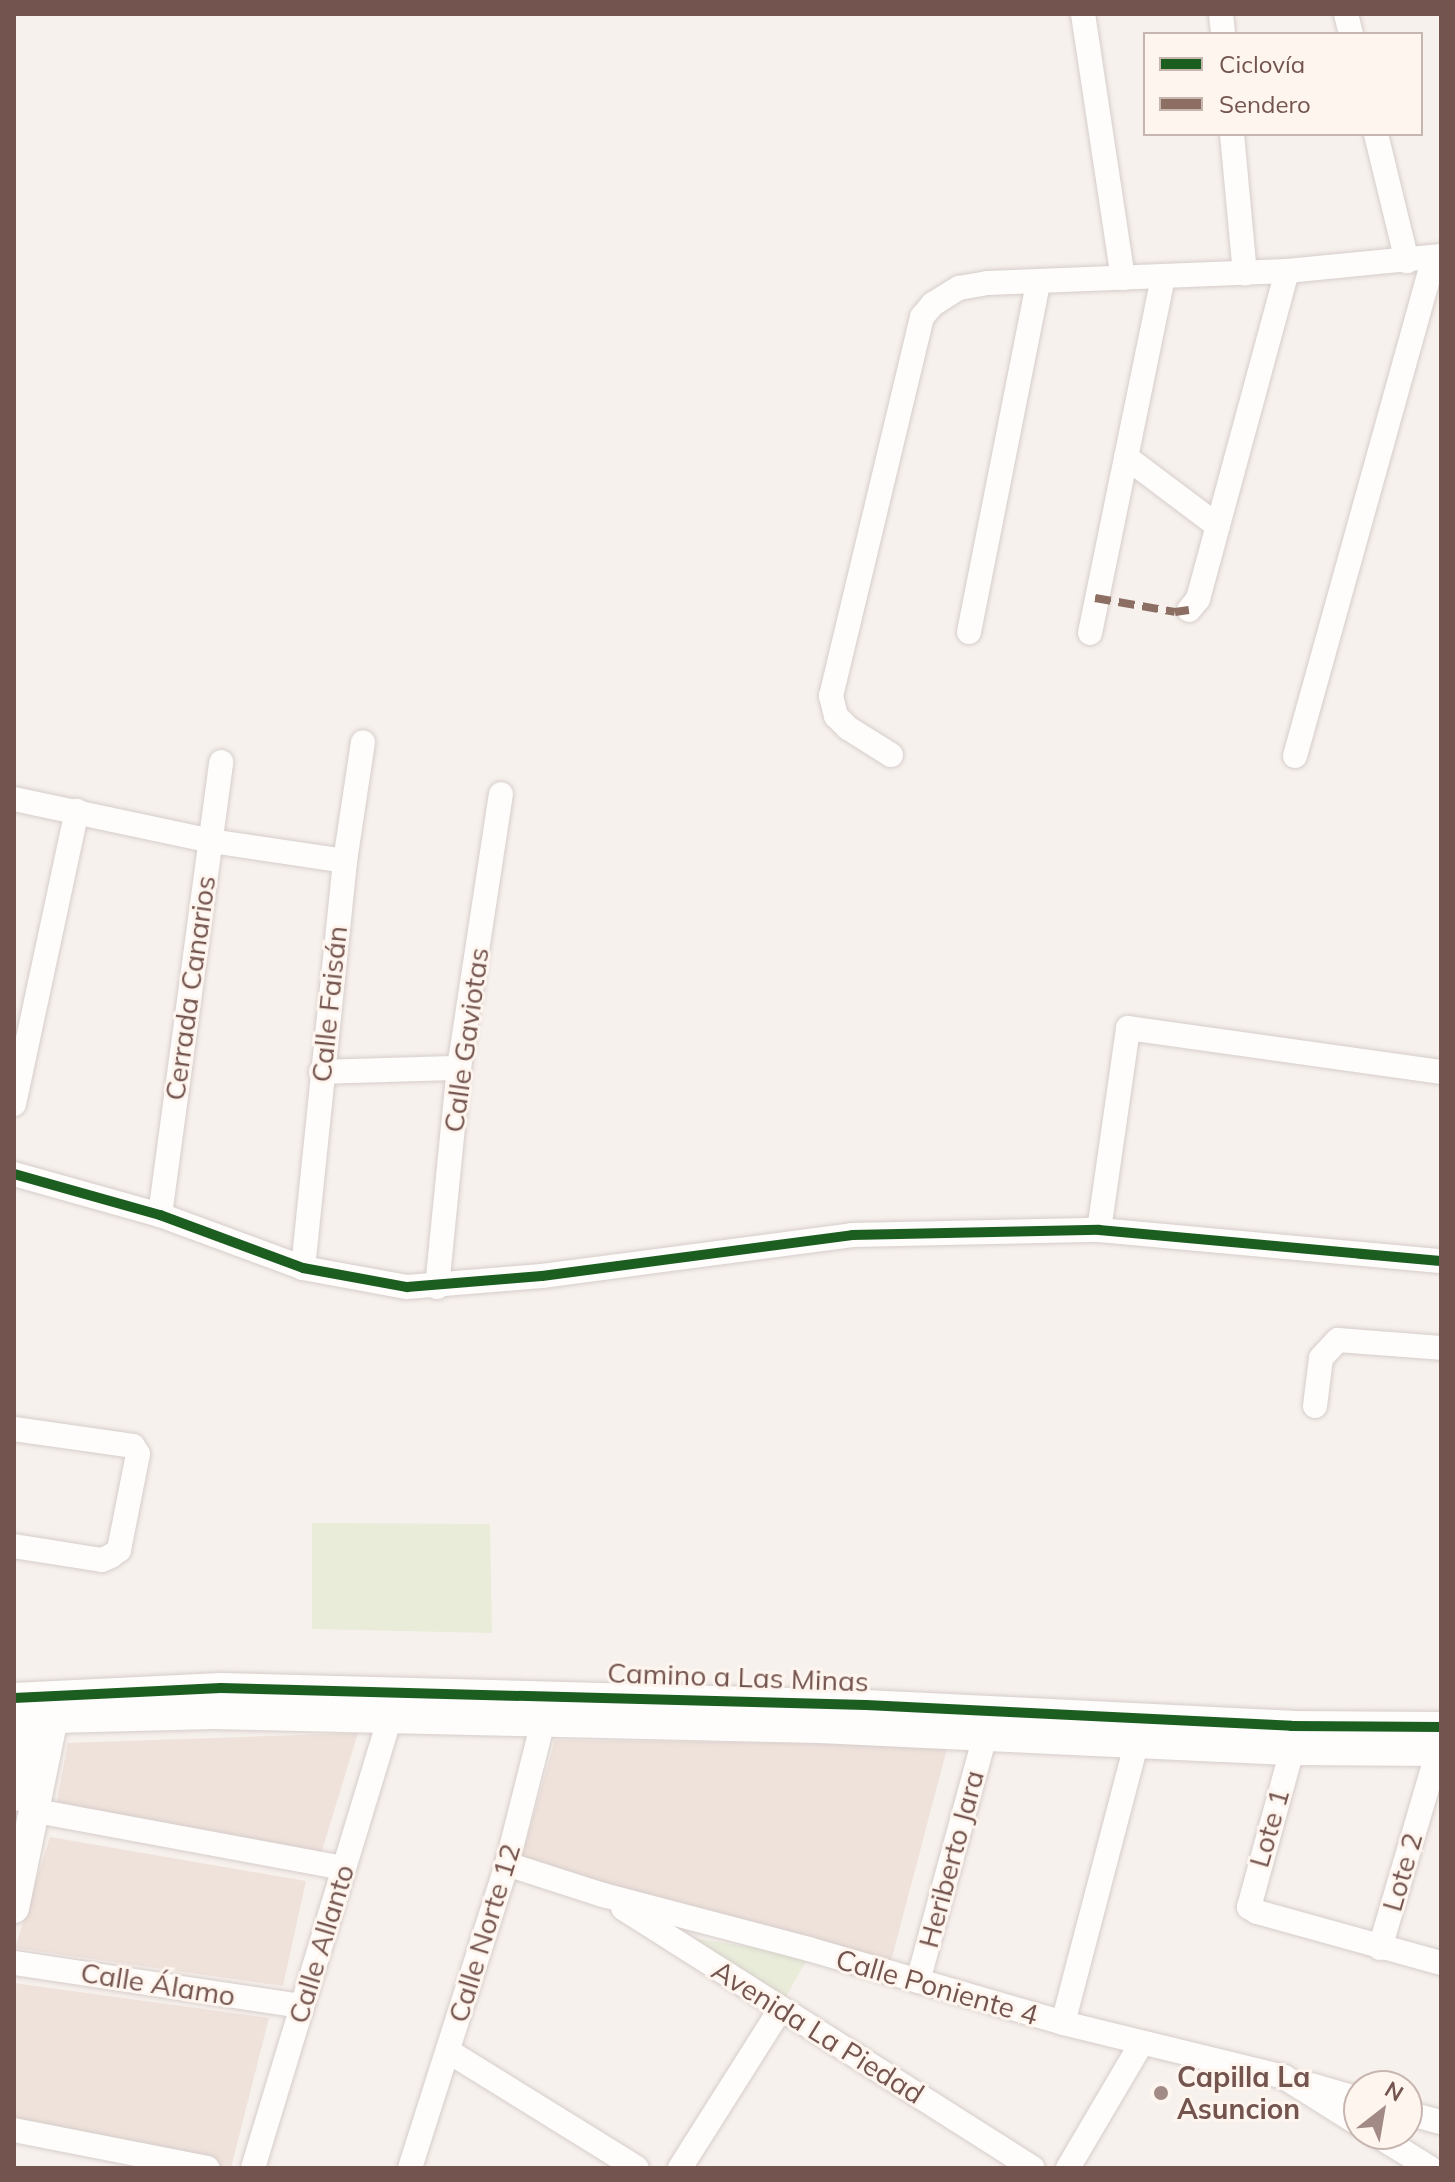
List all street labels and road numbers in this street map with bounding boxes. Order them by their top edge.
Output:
street label: Cerrada Canarios [158,873,222,1103]
street label: Calle Faisán [304,924,354,1084]
street label: Calle Gaviotas [436,945,496,1135]
street label: Camino a Las Minas [607,1656,869,1698]
street label: Heriberto Jara [911,1767,991,1951]
street label: Lote 1 [1242,1785,1296,1871]
street label: Lote 2 [1375,1829,1429,1915]
street label: Calle Norte 12 [441,1840,527,2026]
street label: Calle Allanto [281,1861,361,2027]
street label: Calle Poniente 4 [832,1942,1042,2032]
street label: Avenida La Piedad [706,1953,930,2111]
street label: Calle Álamo [78,1955,238,2013]

